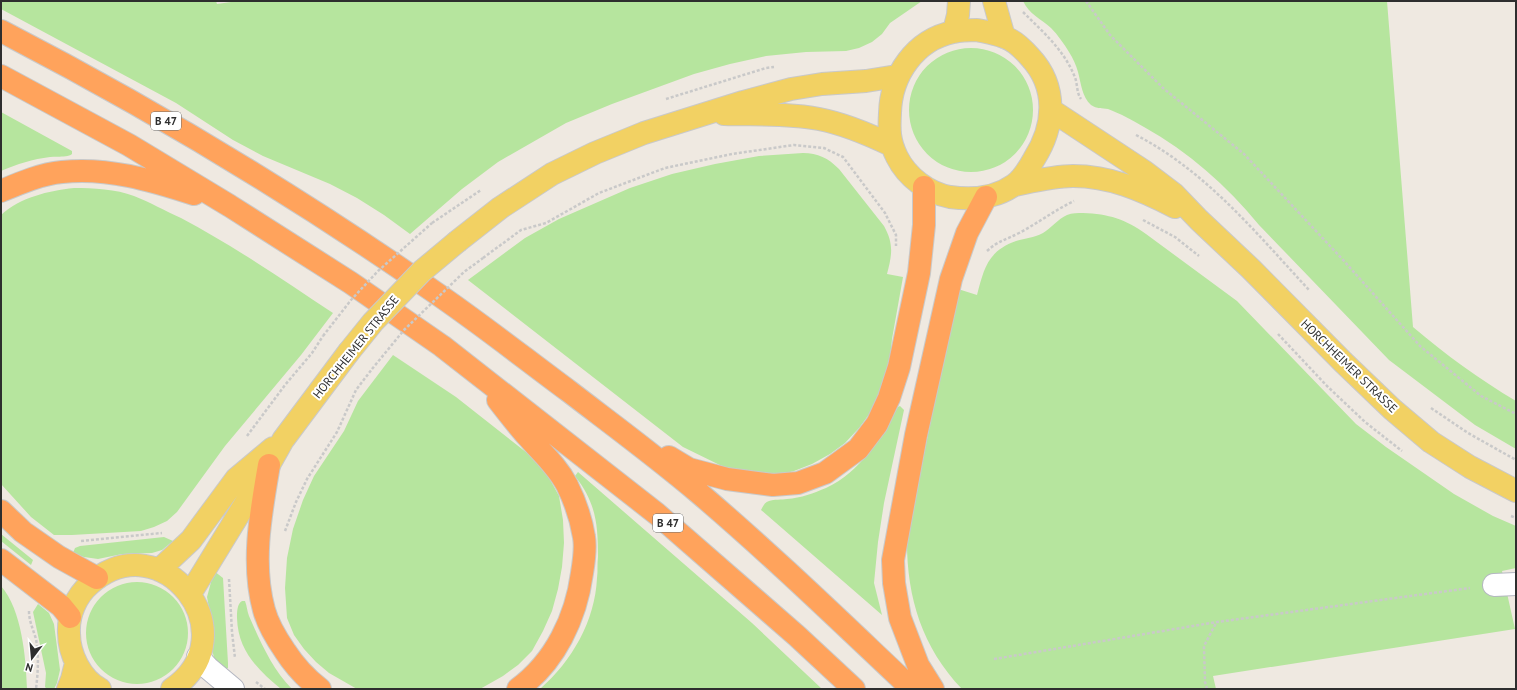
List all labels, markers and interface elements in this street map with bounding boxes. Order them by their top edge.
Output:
road number: B 47 [151,112,181,130]
street label: HORCHHEIMER STRASSE [309,292,402,401]
street label: HORCHHEIMER STRASSE [1298,316,1401,416]
road number: B 47 [653,514,683,532]
north arrow [12,638,52,678]
text: N [24,660,35,675]

